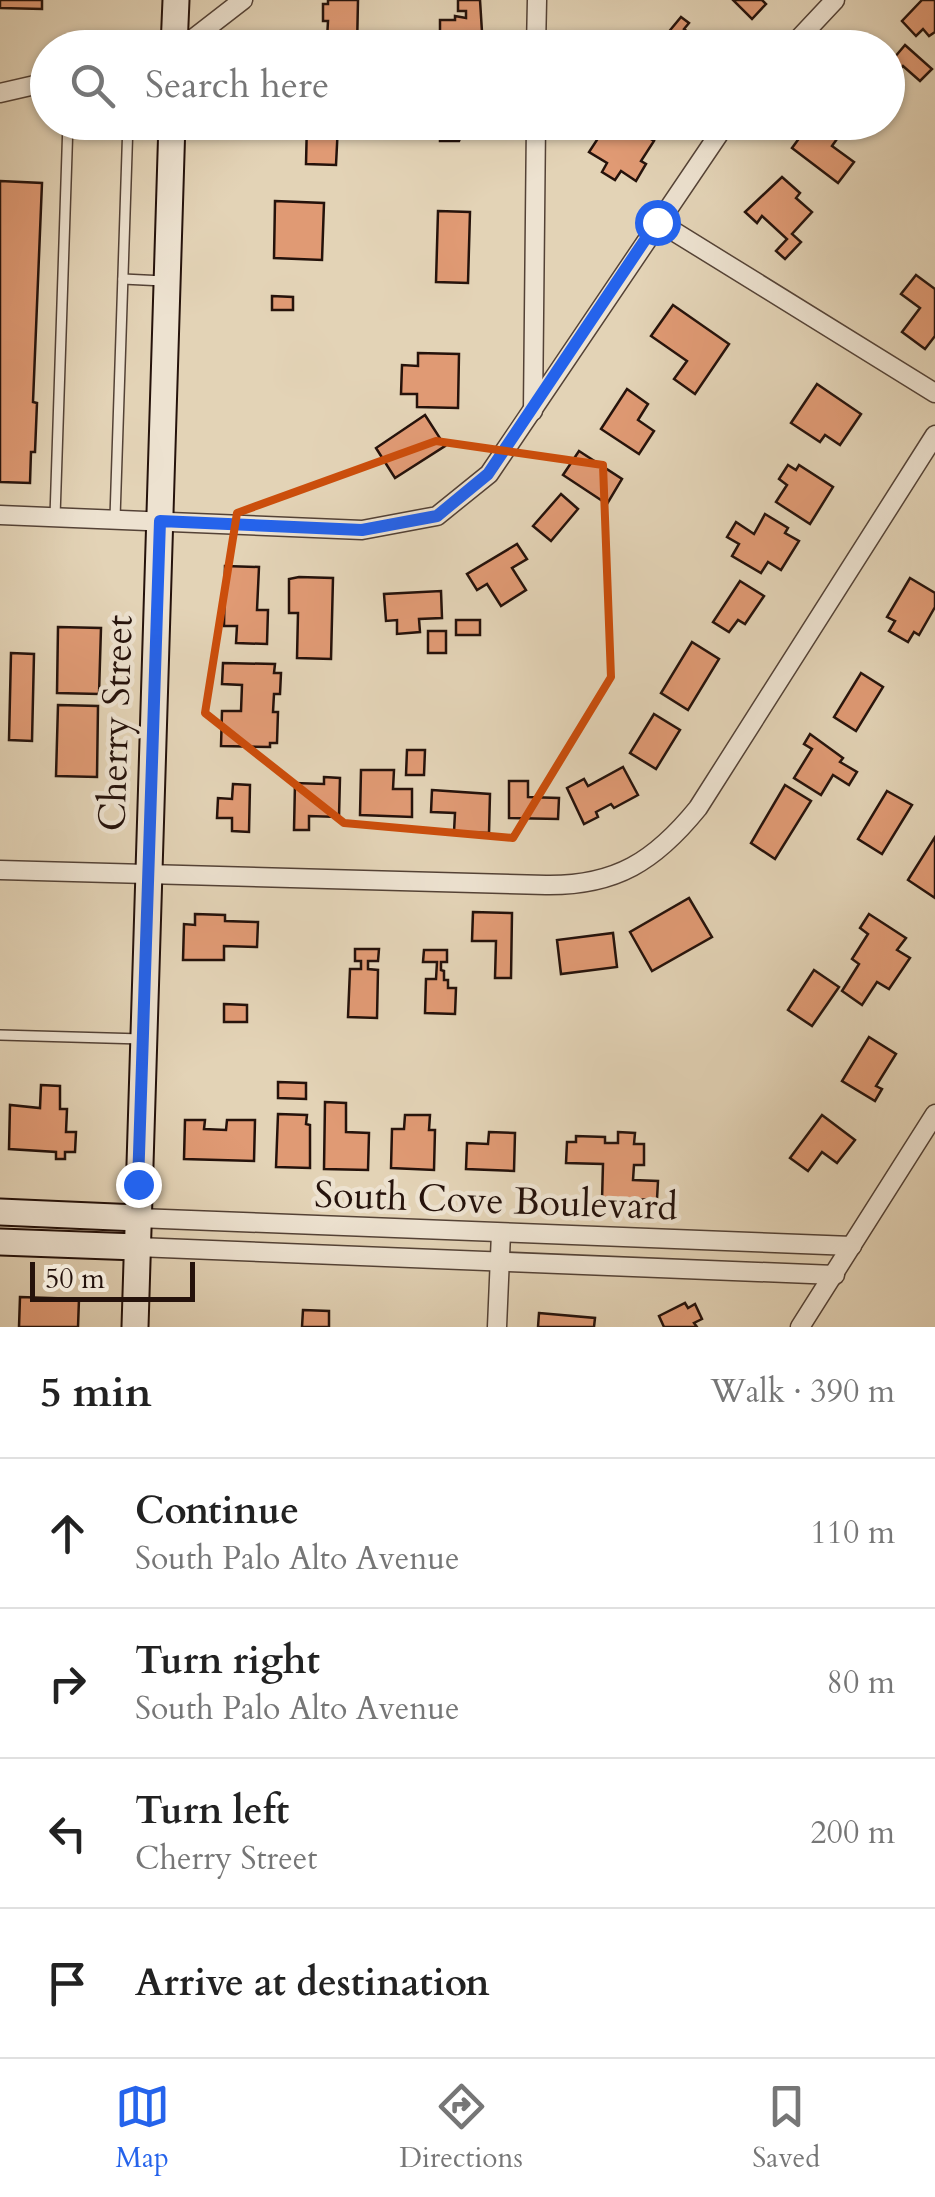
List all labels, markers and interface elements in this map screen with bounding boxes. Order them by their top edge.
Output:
search box [30,30,905,140]
icon: search [65,58,120,113]
text: Search here [145,59,329,111]
route start [635,200,681,246]
street label: Cherry Street [86,614,146,832]
route end [116,1162,162,1208]
street label: South Cove Boulevard [313,1169,679,1233]
scale bar [30,1257,195,1302]
text: 50 m [45,1260,105,1298]
text: 5 min [40,1364,152,1421]
text: Walk · 390 m [710,1370,895,1414]
text: Continue [135,1485,299,1537]
icon: ahead [40,1506,95,1561]
text: 110 m [810,1511,895,1555]
text: South Palo Alto Avenue [135,1537,460,1581]
text: Turn right [135,1635,320,1687]
icon: right [40,1656,95,1711]
text: 80 m [827,1661,895,1705]
text: South Palo Alto Avenue [135,1687,460,1731]
text: Turn left [135,1785,289,1837]
icon: left [40,1806,95,1861]
text: 200 m [810,1811,895,1855]
text: Cherry Street [135,1837,317,1881]
icon: arrive [40,1956,95,2011]
text: Arrive at destination [135,1957,490,2009]
tab: Map [115,2079,170,2177]
tab: Directions [399,2079,523,2177]
tab: Saved [752,2079,820,2177]

